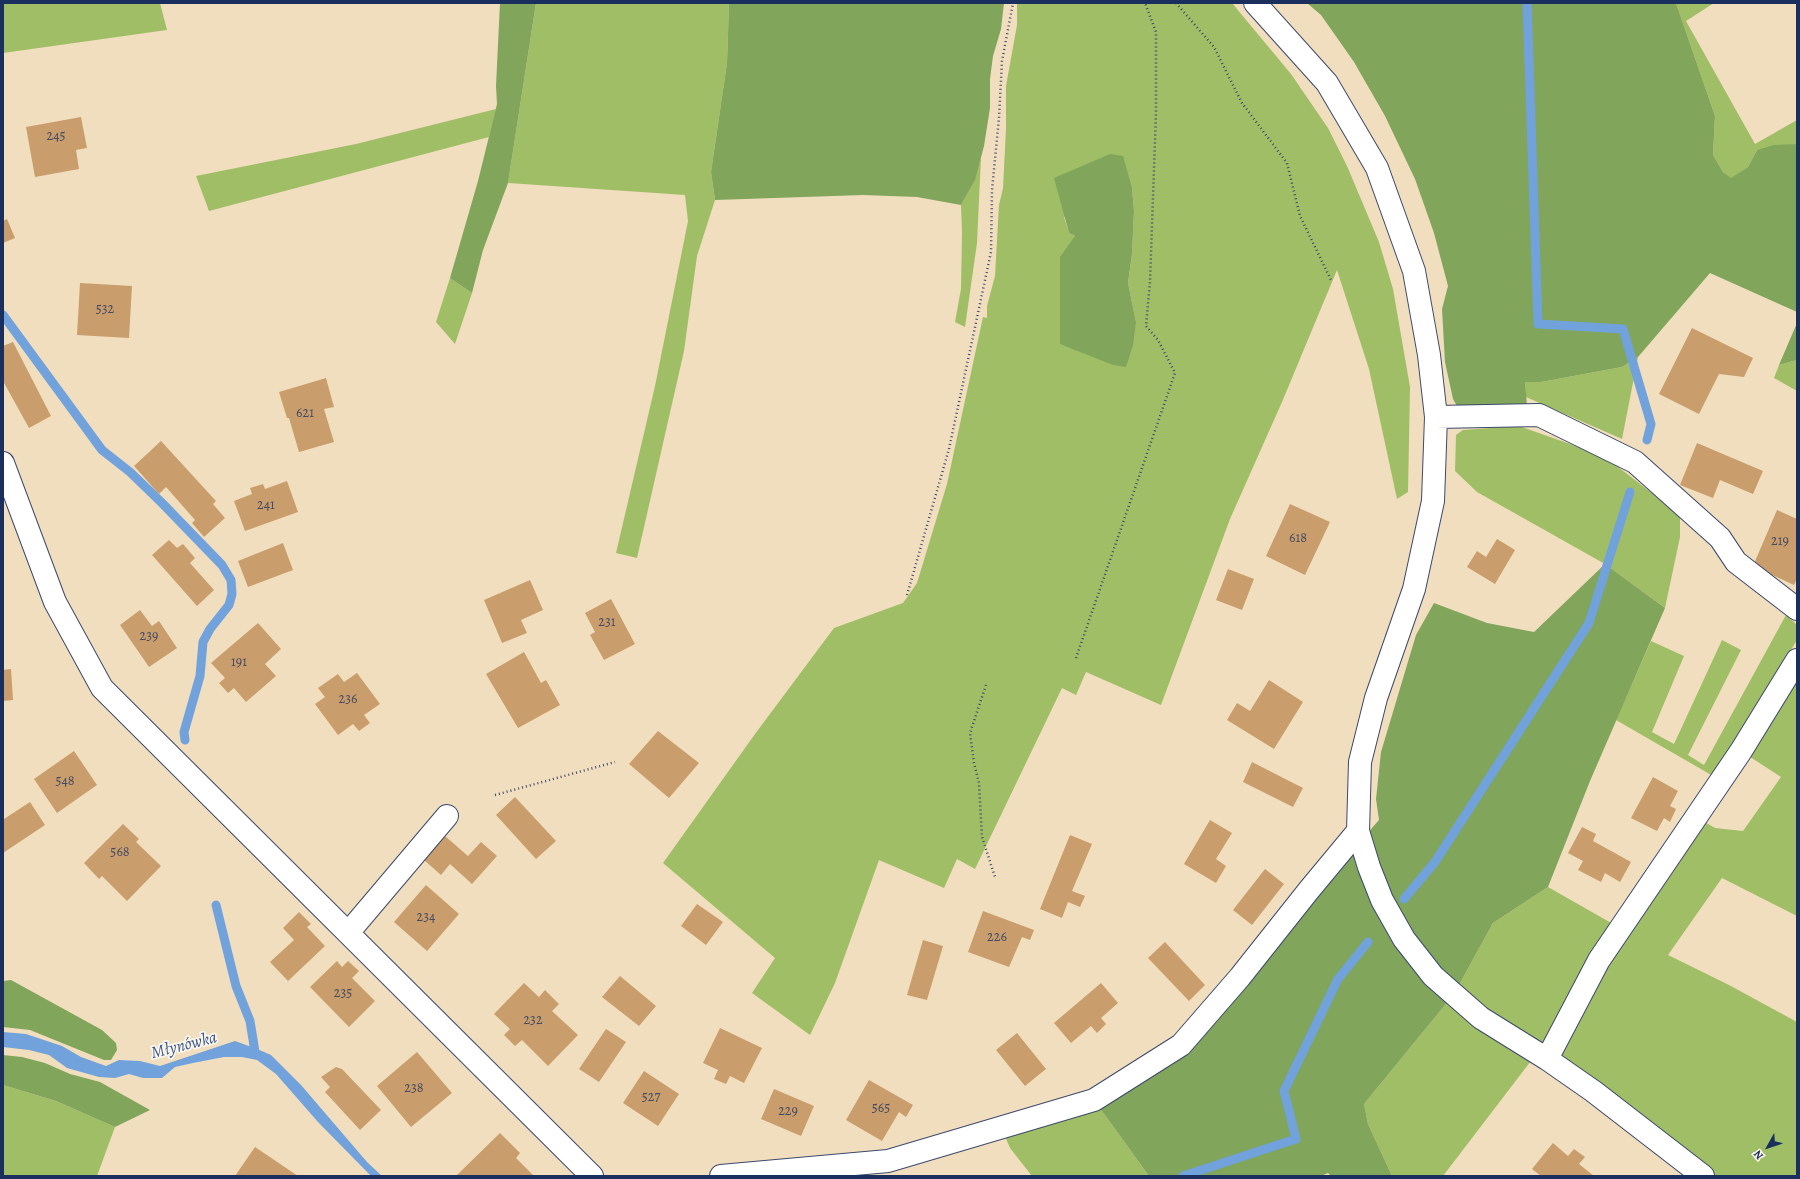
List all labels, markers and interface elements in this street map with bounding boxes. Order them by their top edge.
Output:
house number: 245 [46,129,66,145]
house number: 532 [96,302,114,318]
house number: 621 [296,406,314,422]
house number: 241 [257,498,275,514]
house number: 618 [1289,531,1307,547]
house number: 219 [1771,534,1789,550]
house number: 231 [598,615,616,631]
house number: 239 [140,629,158,645]
house number: 191 [231,655,247,671]
house number: 236 [339,692,357,708]
house number: 548 [55,774,75,790]
house number: 568 [110,845,130,861]
house number: 234 [417,910,435,926]
house number: 226 [987,930,1007,946]
house number: 235 [334,986,352,1002]
house number: 232 [523,1013,543,1029]
water label: Młynówka [149,1028,219,1064]
house number: 238 [404,1081,424,1097]
house number: 527 [642,1090,660,1106]
house number: 565 [872,1101,890,1117]
house number: 229 [778,1104,798,1120]
north arrow [1748,1127,1788,1167]
text: N [1750,1147,1767,1163]

